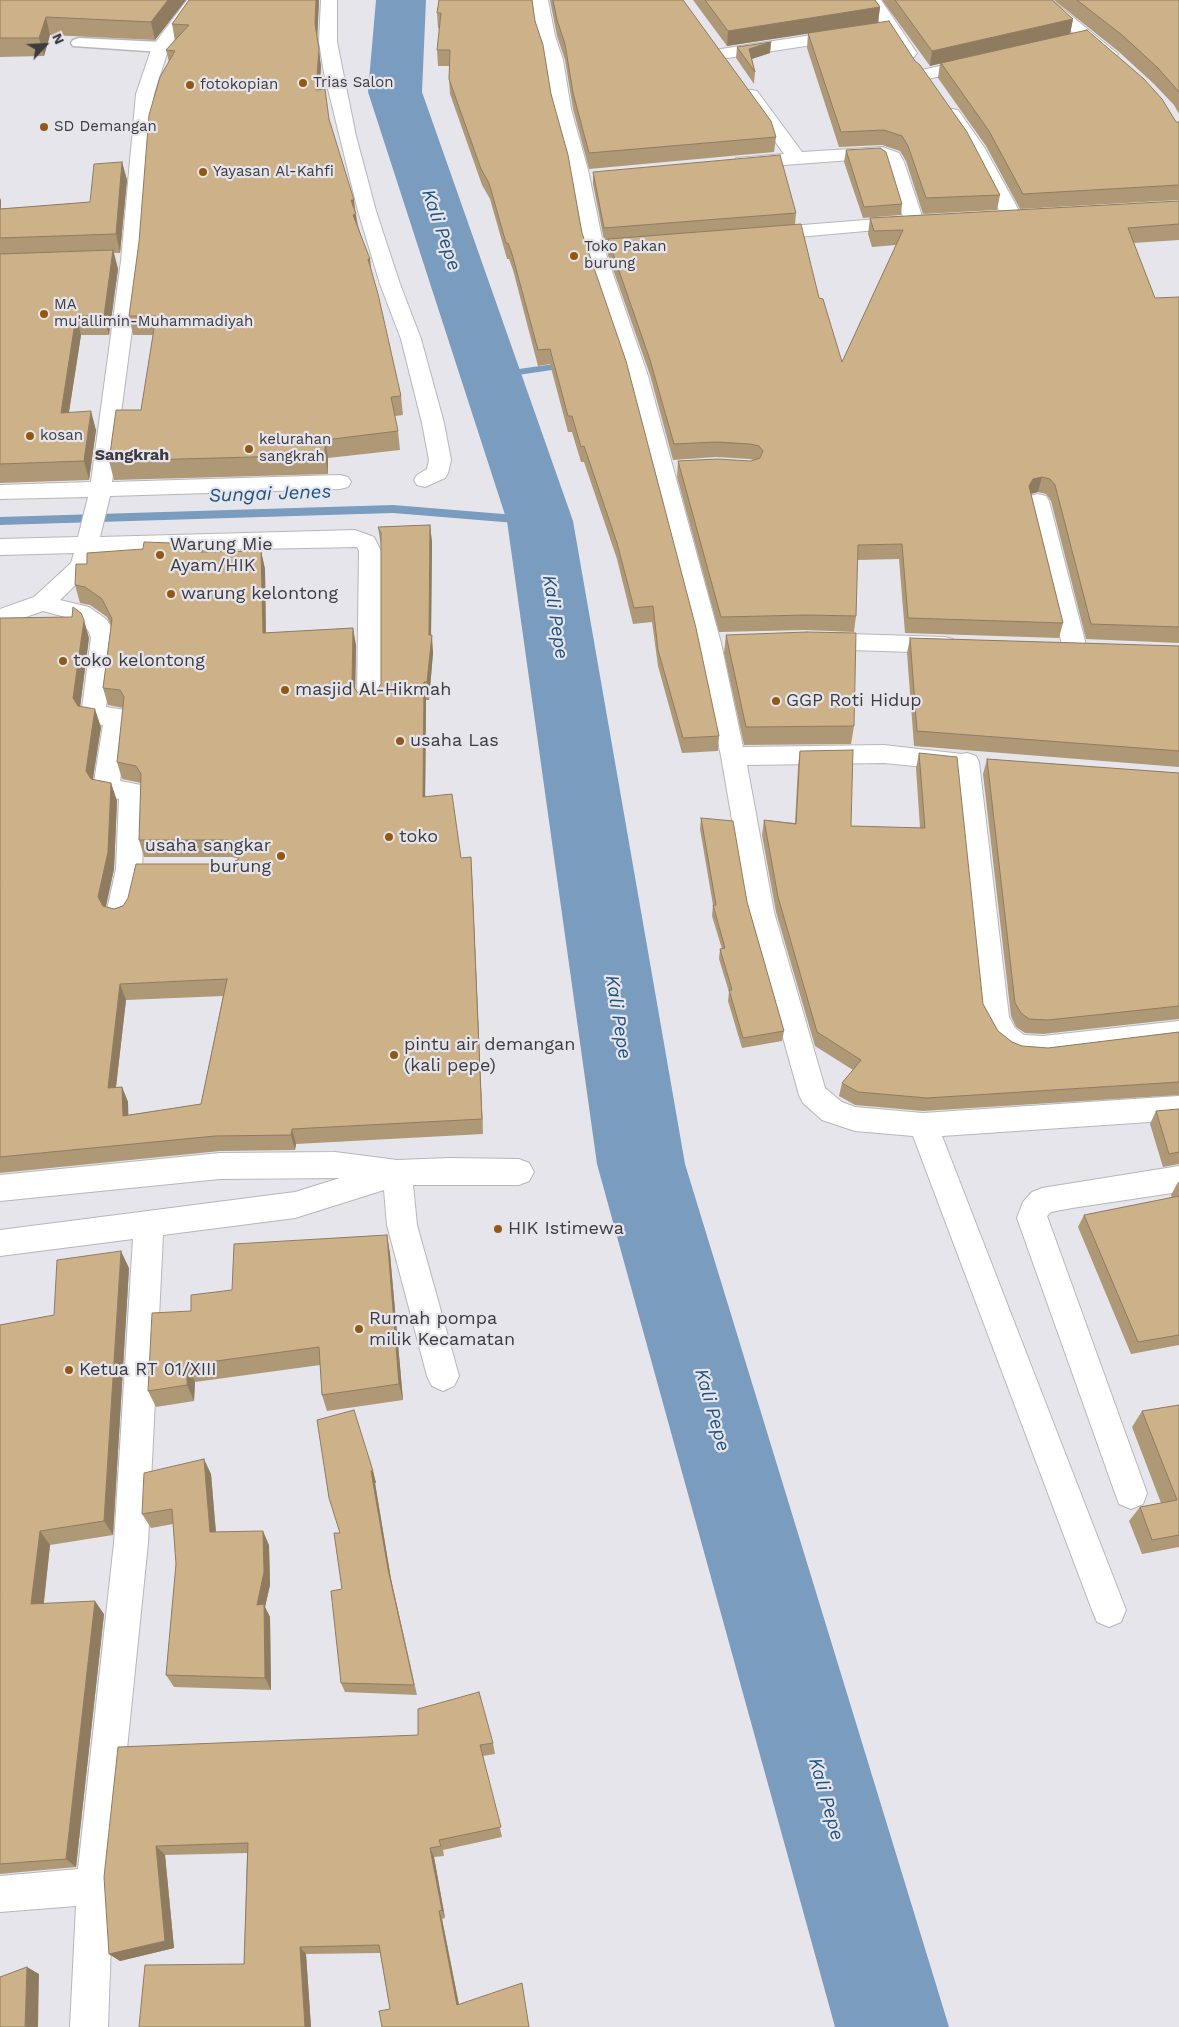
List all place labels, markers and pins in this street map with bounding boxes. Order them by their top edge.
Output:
place label: Trias Salon [313,74,393,92]
place label: fotokopian [200,76,278,94]
marker: Trias Salon [297,77,309,89]
marker: fotokopian [184,79,196,91]
place label: SD Demangan [54,118,157,136]
marker: SD Demangan [38,121,50,133]
place label: Yayasan Al-Kahfi [213,163,334,181]
marker: Yayasan Al-Kahfi [197,166,209,178]
place label: Toko Pakan burung [584,238,667,273]
marker: Toko Pakan burung [568,250,580,262]
place label: MA mu'allimin-Muhammadiyah [54,296,253,331]
marker: MA mu'allimin-Muhammadiyah [38,308,50,320]
place label: kosan [40,427,83,445]
marker: kosan [24,430,36,442]
place label: kelurahan sangkrah [259,431,331,466]
marker: kelurahan sangkrah [243,443,255,455]
place label: Warung Mie Ayam/HIK [170,534,273,576]
marker: Warung Mie Ayam/HIK [154,549,166,561]
place label: warung kelontong [181,583,338,605]
marker: warung kelontong [165,588,177,600]
place label: toko kelontong [73,650,205,672]
marker: toko kelontong [57,655,69,667]
place label: masjid Al-Hikmah [295,679,451,701]
marker: masjid Al-Hikmah [279,684,291,696]
place label: GGP Roti Hidup [786,690,922,712]
marker: GGP Roti Hidup [770,695,782,707]
place label: usaha Las [410,730,499,752]
marker: usaha Las [394,735,406,747]
place label: toko [399,826,438,848]
marker: toko [383,831,395,843]
place label: usaha sangkar burung [145,835,271,878]
marker: usaha sangkar burung [275,850,287,862]
place label: pintu air demangan (kali pepe) [404,1034,575,1076]
marker: pintu air demangan (kali pepe) [388,1049,400,1061]
place label: HIK Istimewa [508,1218,624,1240]
marker: HIK Istimewa [492,1223,504,1235]
place label: Rumah pompa milik Kecamatan [369,1308,515,1350]
marker: Rumah pompa milik Kecamatan [353,1323,365,1335]
place label: Ketua RT 01/XIII [79,1359,217,1381]
marker: Ketua RT 01/XIII [63,1364,75,1376]

